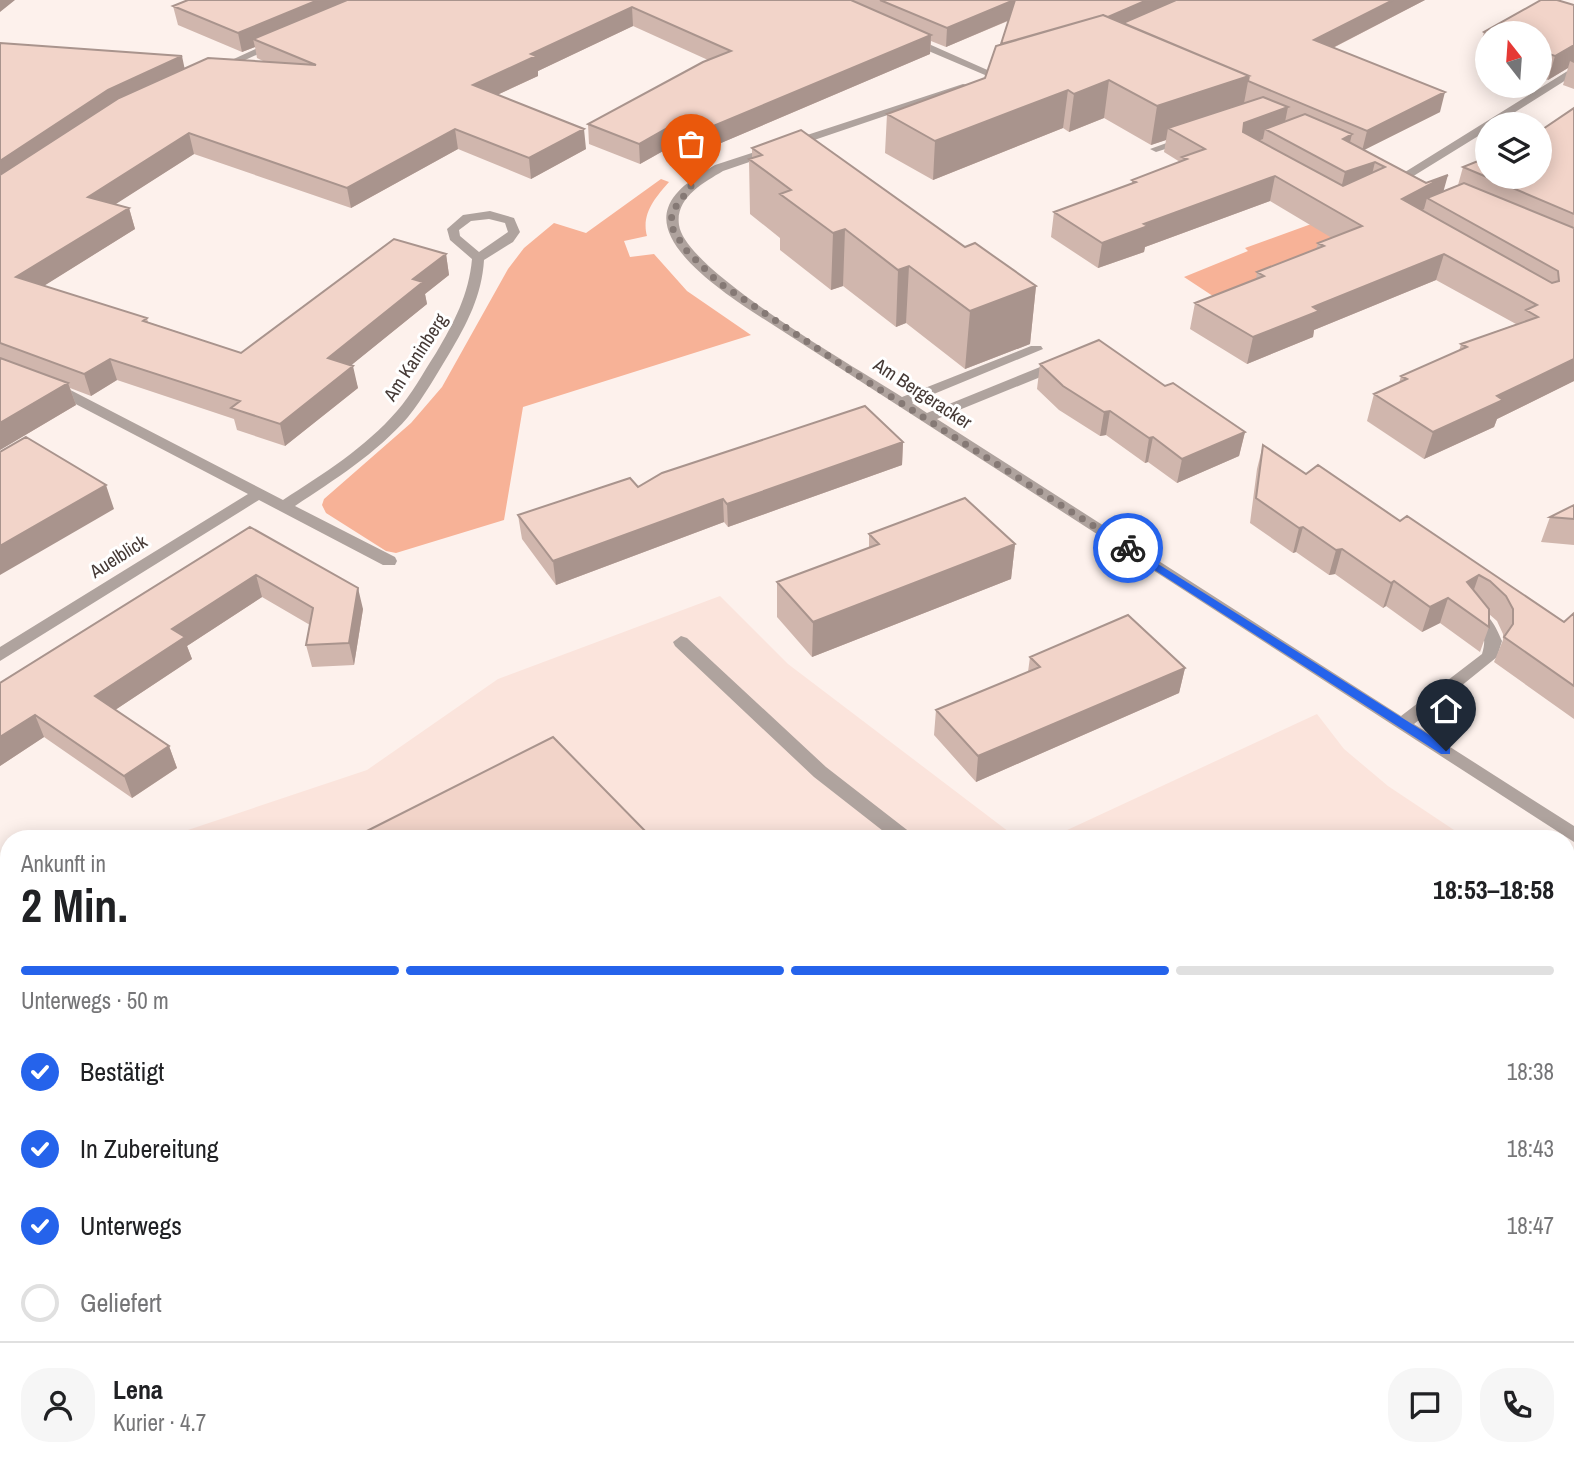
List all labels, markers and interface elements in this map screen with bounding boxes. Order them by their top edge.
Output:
north arrow [1475,21,1552,98]
map controls [1475,21,1552,189]
button: layers [1475,112,1552,189]
pin [661,114,721,186]
icon: bag [672,125,710,163]
street label: Am Kaninberg [376,308,453,407]
street label: Am Bergeracker [868,351,978,435]
courier [1093,513,1163,583]
street label: Auelblick [83,528,152,584]
icon: bike [1109,529,1147,567]
pin [1416,679,1476,751]
icon: home [1427,690,1465,728]
text: Ankunft in [21,848,106,879]
text: 18:53–18:58 [1433,872,1554,907]
text: 2 Min. [21,874,128,936]
text: Unterwegs · 50 m [21,985,169,1016]
icon: check [21,1053,59,1091]
text: Bestätigt [80,1054,164,1089]
text: 18:38 [1507,1056,1554,1087]
icon: check [21,1130,59,1168]
text: In Zubereitung [80,1131,219,1166]
text: 18:43 [1507,1133,1554,1164]
icon: check [21,1207,59,1245]
text: Unterwegs [80,1208,182,1243]
text: 18:47 [1507,1210,1554,1241]
text: Geliefert [80,1285,162,1320]
button: person [21,1368,95,1442]
button: chat [1388,1368,1462,1442]
button: phone [1480,1368,1554,1442]
text: Lena [113,1372,163,1407]
text: Kurier · 4.7 [113,1407,206,1438]

